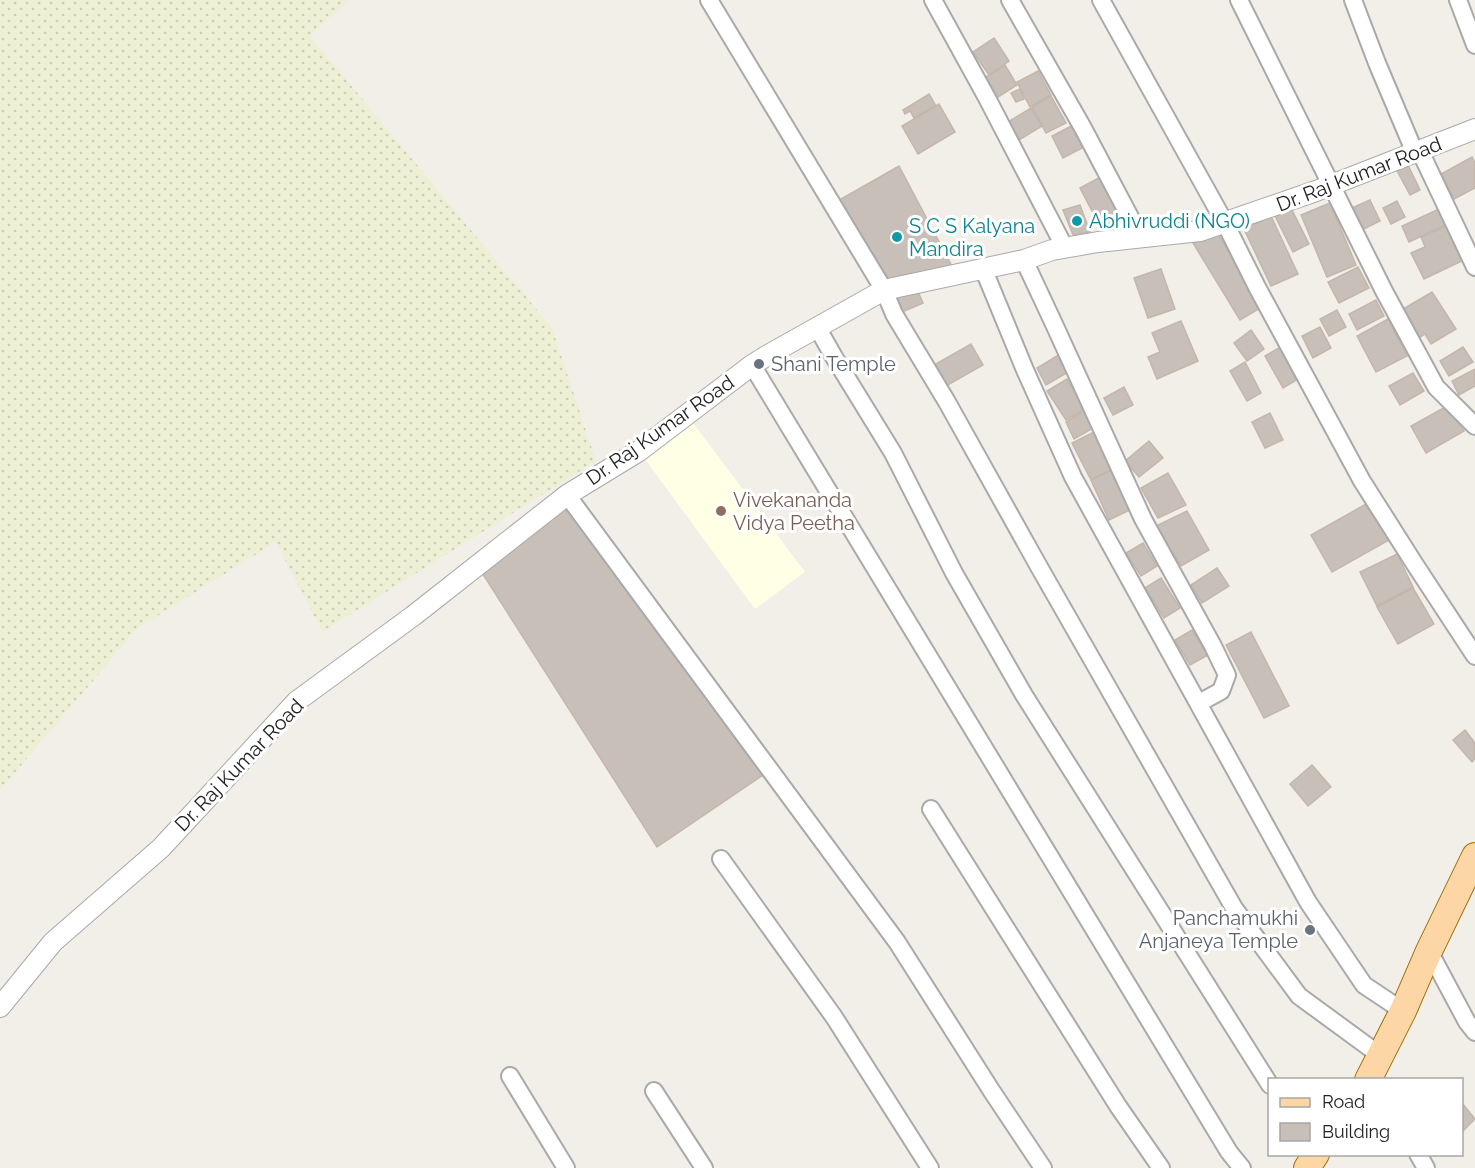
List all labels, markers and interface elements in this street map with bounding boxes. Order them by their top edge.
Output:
street label: Dr. Raj Kumar Road [1273,131,1445,217]
place label: Abhivruddi (NGO) [1089,209,1250,233]
place label: S C S Kalyana Mandira [909,214,1035,261]
marker: Abhivruddi (NGO) [1070,214,1084,228]
marker: S C S Kalyana Mandira [890,230,904,244]
place label: Shani Temple [771,352,896,376]
marker: Shani Temple [752,357,766,371]
street label: Dr. Raj Kumar Road [581,370,739,490]
place label: Vivekananda Vidya Peetha [733,488,855,535]
marker: Vivekananda Vidya Peetha [714,504,728,518]
street label: Dr. Raj Kumar Road [170,694,308,836]
place label: Panchamukhi Anjaneya Temple [1139,906,1298,953]
marker: Panchamukhi Anjaneya Temple [1303,923,1317,937]
legend [1268,1078,1463,1156]
text: Road [1322,1091,1365,1112]
text: Building [1322,1121,1390,1142]

